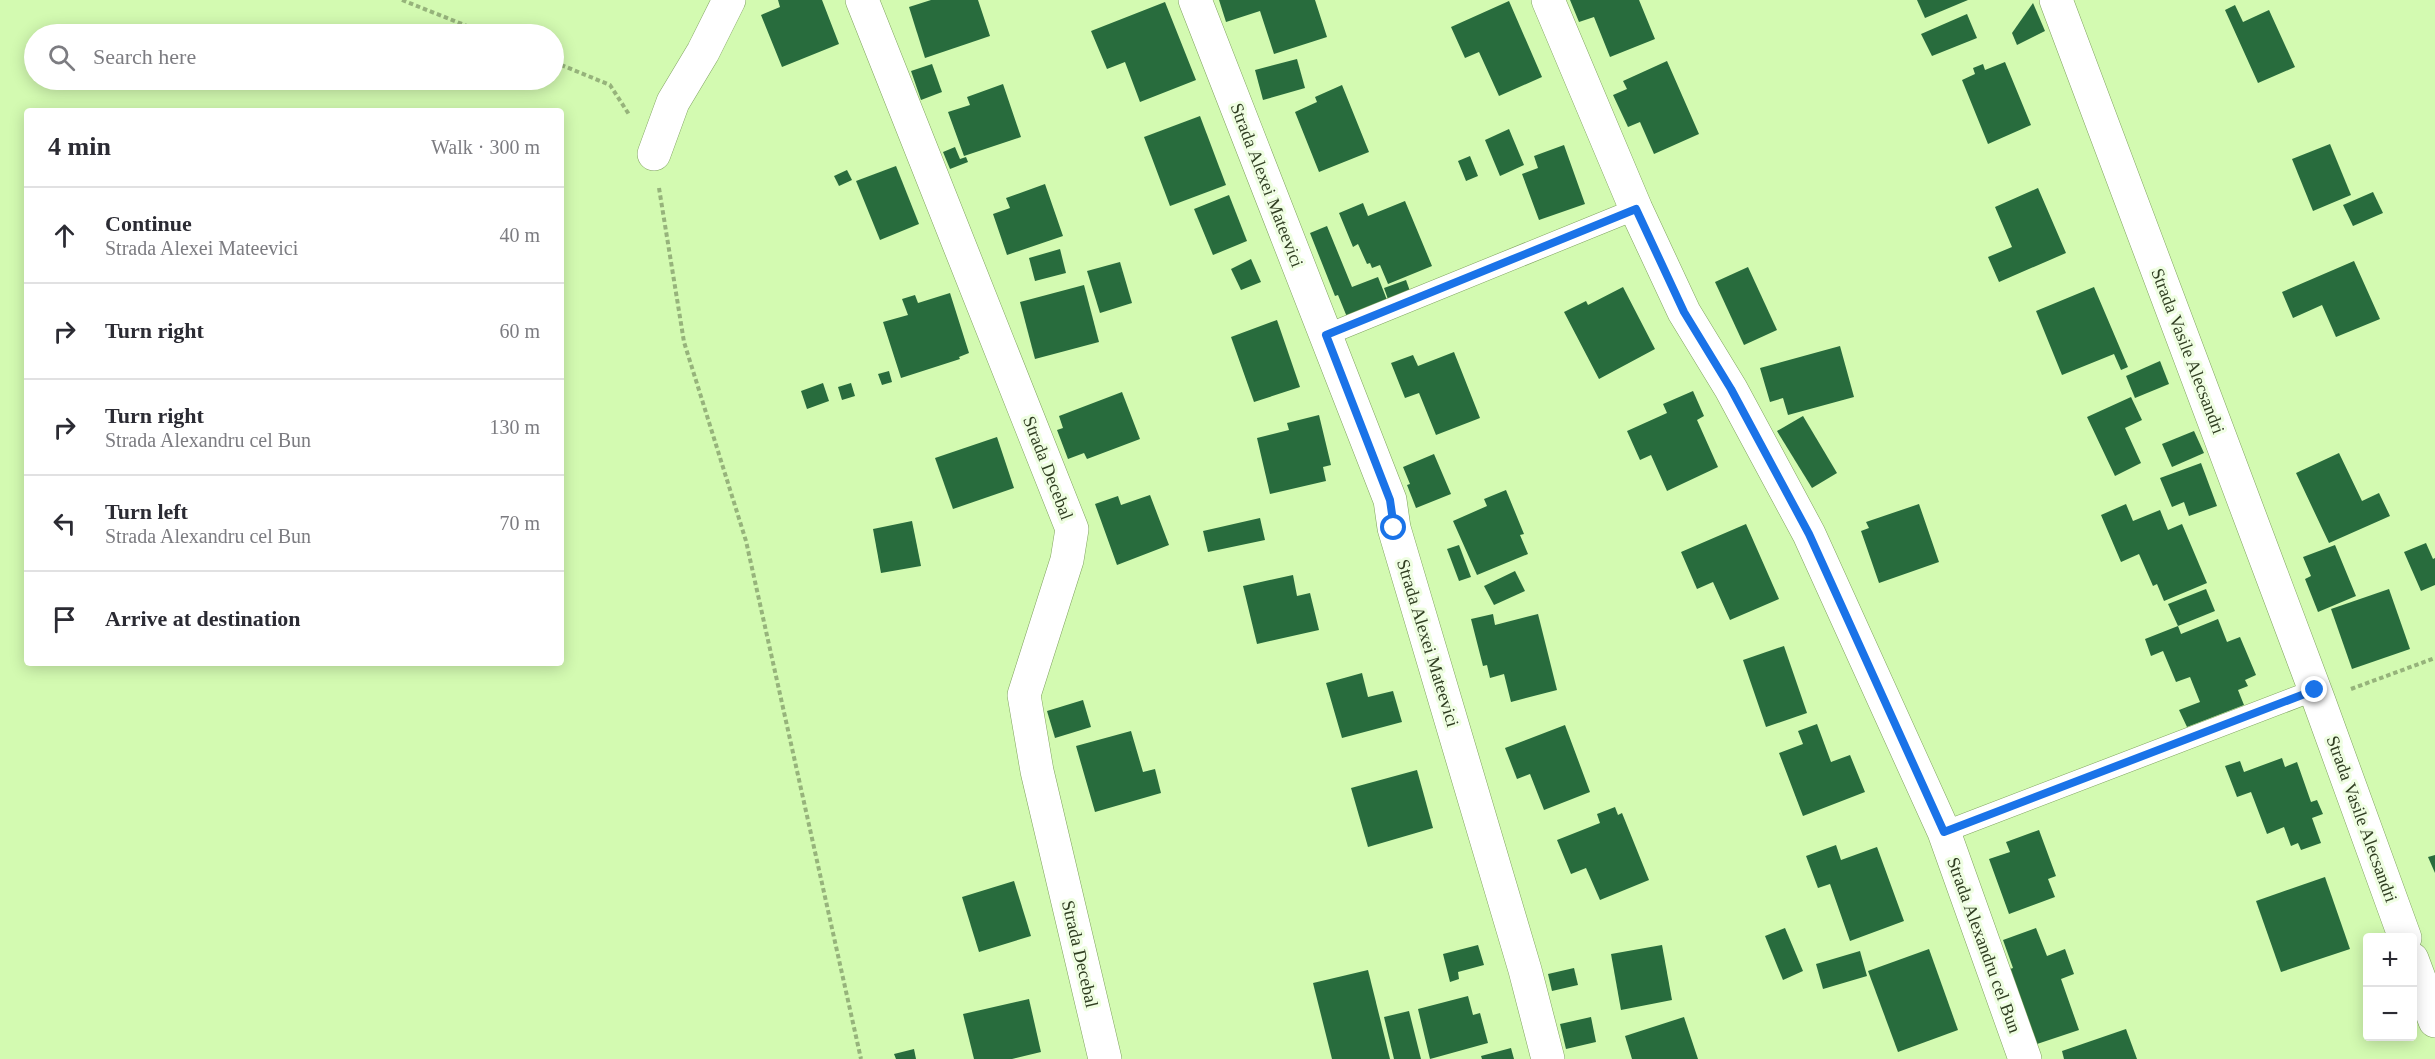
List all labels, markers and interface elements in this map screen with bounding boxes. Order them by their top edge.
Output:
search box [24,24,564,90]
icon: search [45,41,78,74]
text: Search here [93,44,196,69]
street label: Strada Alexei Mateevici [1226,100,1308,270]
text: 4 min [48,132,111,161]
text: Walk · 300 m [431,136,540,158]
text: Continue [105,211,192,236]
icon: ahead [48,219,81,252]
text: 40 m [499,224,540,246]
text: Strada Alexei Mateevici [105,237,298,259]
street label: Strada Vasile Alecsandri [2147,265,2229,437]
icon: right [48,315,81,348]
text: Turn right [105,318,204,343]
text: 60 m [499,320,540,342]
text: Turn right [105,403,204,428]
icon: right [48,411,81,444]
street label: Strada Decebal [1019,413,1077,523]
text: 130 m [489,416,540,438]
text: Strada Alexandru cel Bun [105,429,311,451]
text: Turn left [105,499,188,524]
icon: left [48,507,81,540]
text: 70 m [499,512,540,534]
route start [1380,514,1406,540]
text: Strada Alexandru cel Bun [105,525,311,547]
street label: Strada Alexei Mateevici [1393,557,1463,729]
icon: arrive [48,603,81,636]
text: Arrive at destination [105,606,301,631]
route end [2301,676,2327,702]
street label: Strada Vasile Alecsandri [2323,733,2401,905]
street label: Strada Alexandru cel Bun [1943,854,2025,1036]
street label: Strada Decebal [1058,898,1102,1010]
map controls [2363,933,2417,1041]
button: + [2363,933,2417,987]
button: − [2363,987,2417,1041]

